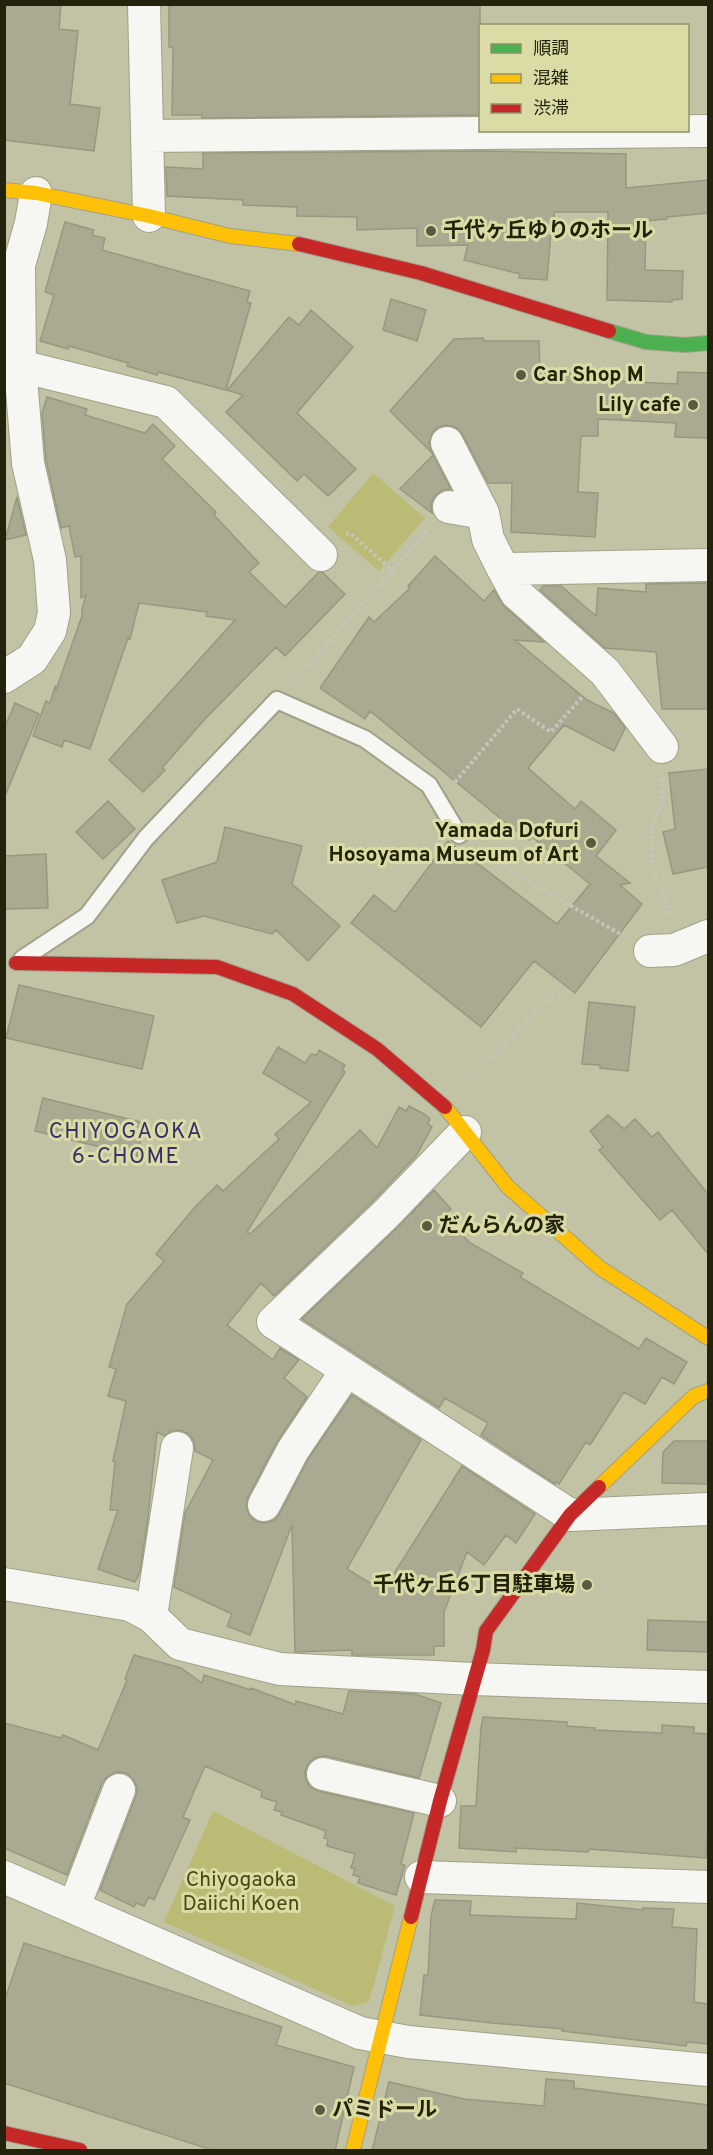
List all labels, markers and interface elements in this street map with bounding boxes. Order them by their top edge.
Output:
legend [479,24,689,132]
text: 順調 [533,38,569,61]
text: 混雑 [533,68,569,91]
text: 渋滞 [533,98,569,121]
place label: 千代ヶ丘ゆりのホール [443,218,653,245]
marker: 千代ヶ丘ゆりのホール [424,224,438,238]
place label: Car Shop M [533,362,644,389]
marker: Car Shop M [514,368,528,382]
place label: Lily cafe [598,392,681,419]
marker: Lily cafe [686,398,700,412]
place label: Yamada Dofuri Hosoyama Museum of Art [329,818,579,869]
marker: Yamada Dofuri Hosoyama Museum of Art [584,836,598,850]
district label: CHIYOGAOKA 6-CHOME [49,1119,203,1171]
place label: だんらんの家 [439,1213,565,1240]
marker: だんらんの家 [420,1219,434,1233]
place label: 千代ヶ丘6丁目駐車場 [373,1572,575,1599]
marker: 千代ヶ丘6丁目駐車場 [580,1578,594,1592]
park label: Chiyogaoka Daiichi Koen [183,1867,299,1918]
place label: パミドール [332,2097,437,2124]
marker: パミドール [313,2103,327,2117]

